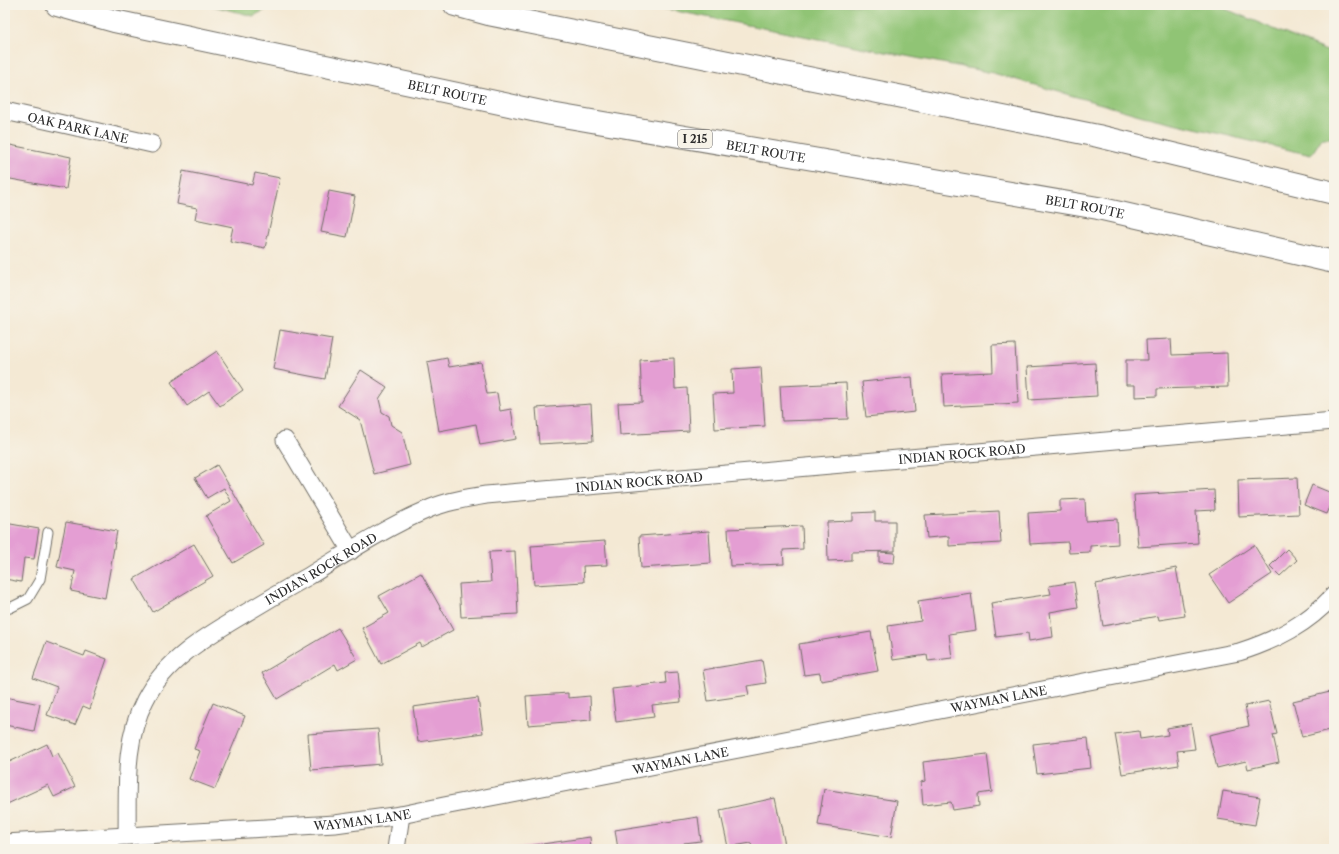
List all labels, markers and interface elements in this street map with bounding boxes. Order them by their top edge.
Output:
street label: BELT ROUTE [407,76,488,108]
street label: OAK PARK LANE [26,109,130,146]
road number: I 215 [678,130,712,148]
street label: BELT ROUTE [725,137,807,165]
street label: BELT ROUTE [1044,192,1126,221]
street label: INDIAN ROCK ROAD [898,440,1026,466]
street label: INDIAN ROCK ROAD [575,469,704,495]
street label: INDIAN ROCK ROAD [262,529,380,607]
street label: WAYMAN LANE [948,682,1048,715]
street label: WAYMAN LANE [630,744,730,777]
street label: WAYMAN LANE [312,806,412,833]

